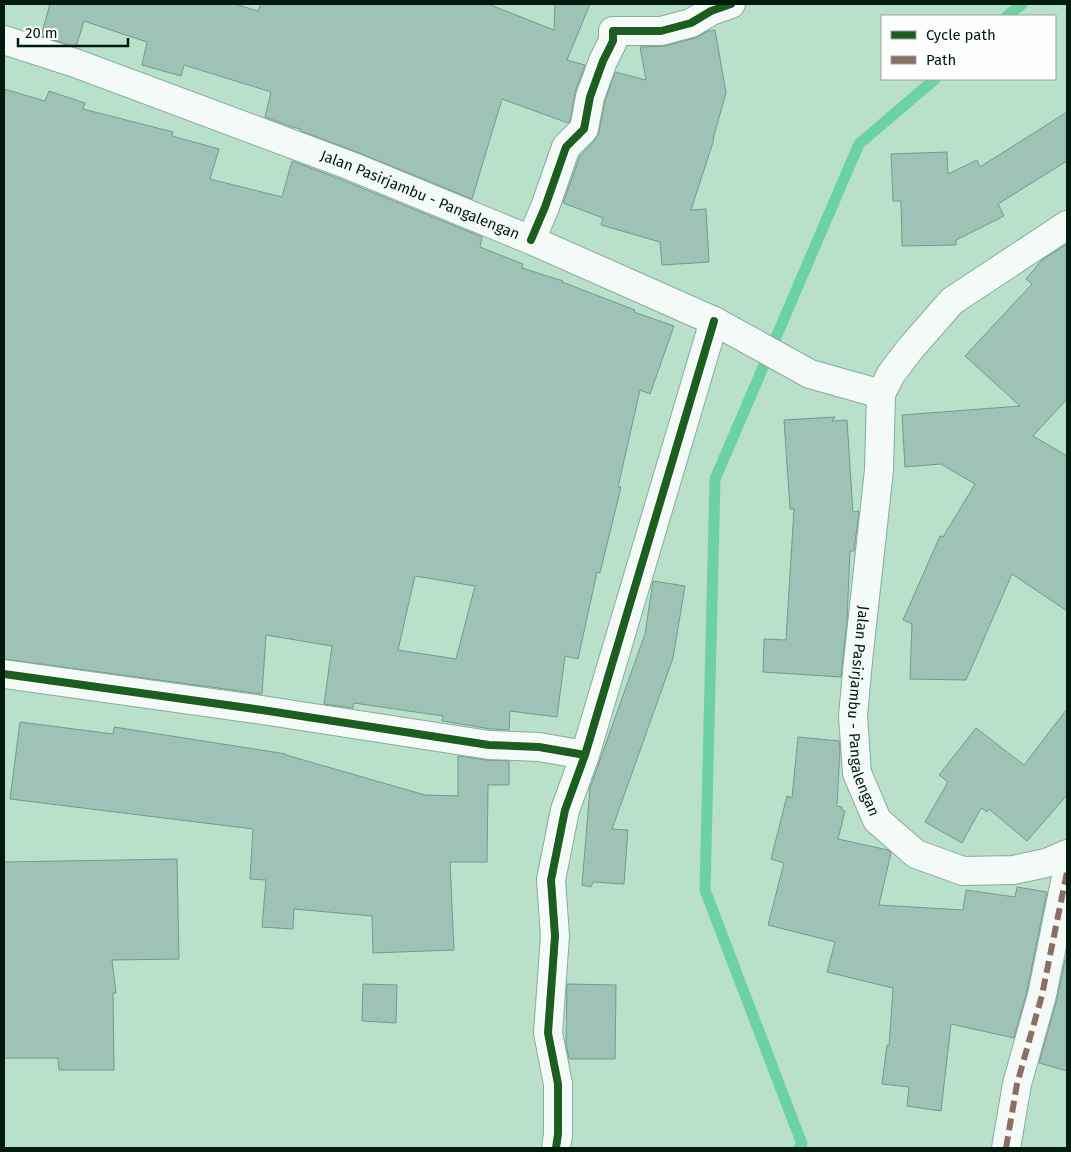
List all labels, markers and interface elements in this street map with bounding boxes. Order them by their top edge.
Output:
scale bar [18,15,128,47]
legend [881,15,1056,80]
text: 20 m [25,24,58,42]
text: Cycle path [926,26,996,44]
text: Path [926,51,956,69]
street label: Jalan Pasirjambu - Pangalengan [318,146,522,243]
street label: Jalan Pasirjambu - Pangalengan [844,605,883,819]

